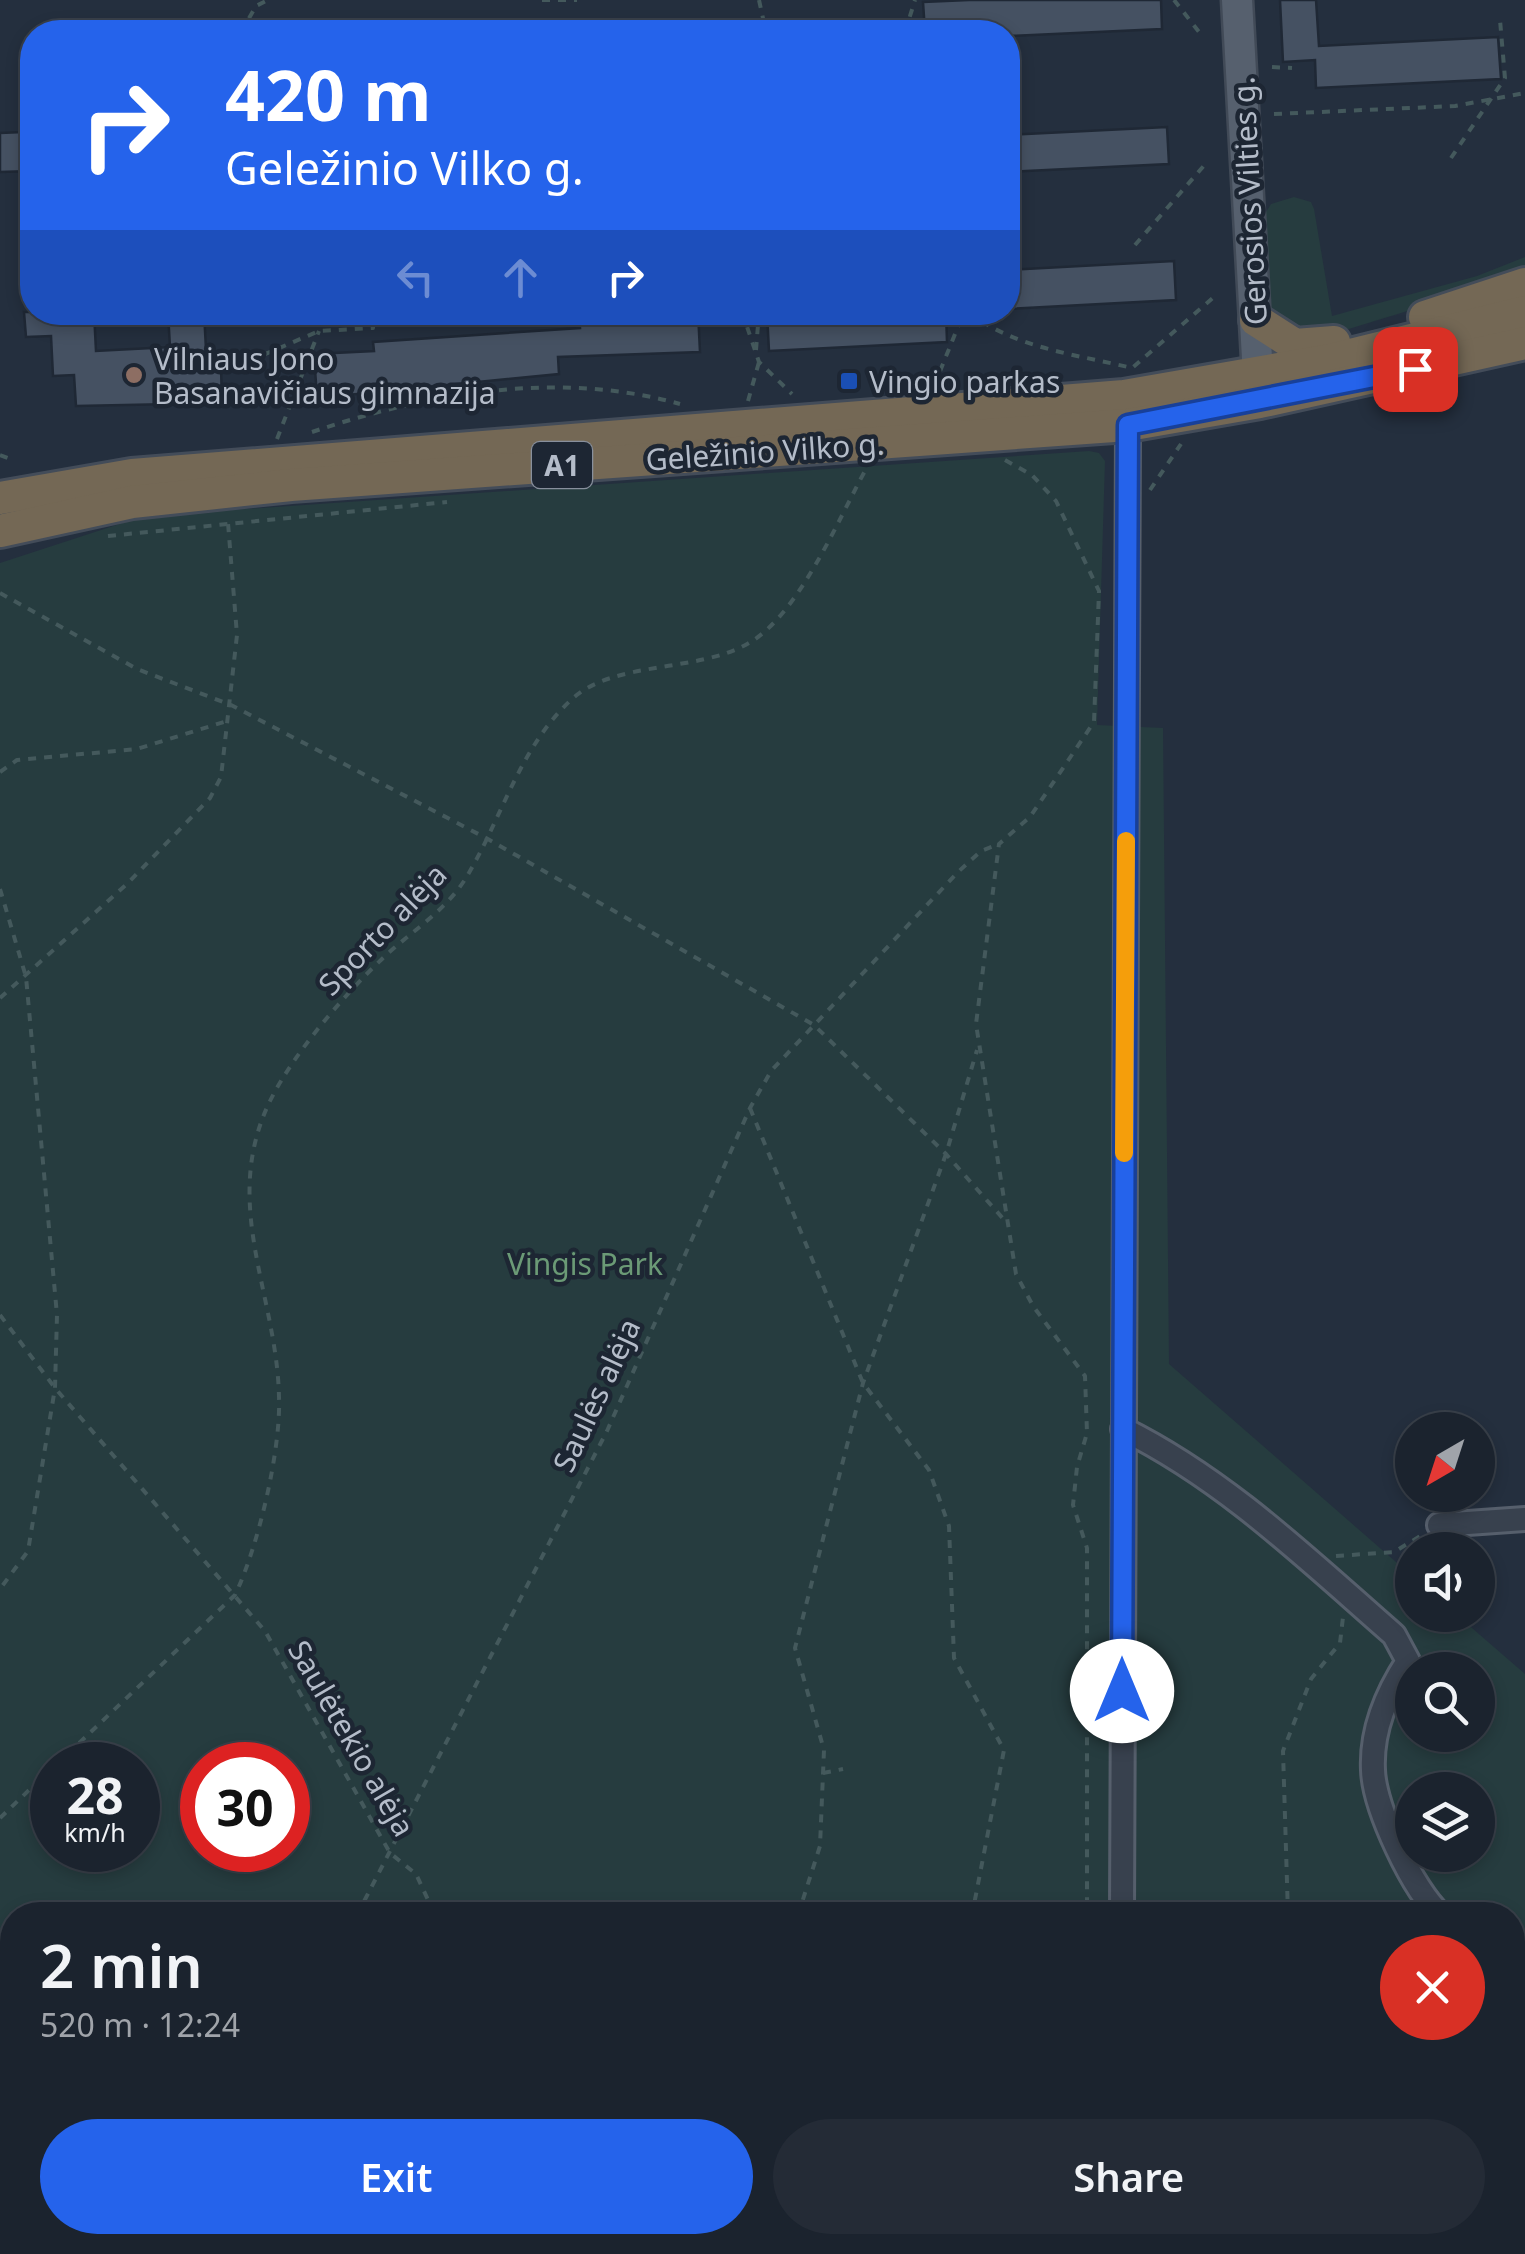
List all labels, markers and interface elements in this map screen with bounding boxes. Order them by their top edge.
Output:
text: 420 m [225,46,432,142]
icon: right [60,60,190,190]
street label: Gerosios Vilties g. [1222,76,1276,326]
text: Geležinio Vilko g. [225,137,584,198]
icon: left [388,250,443,305]
icon: ahead [493,250,548,305]
icon: right [598,250,653,305]
pin [1373,327,1458,412]
place label: Vilniaus Jono Basanavičiaus gimnazija [154,338,496,413]
icon: arrive [1388,342,1443,397]
place label: Vingio parkas [869,361,1060,402]
marker: Vilniaus Jono Basanavičiaus gimnazija [123,364,145,386]
marker: Vingio parkas [838,370,860,392]
street label: Geležinio Vilko g. [644,422,886,480]
road number: A1 [532,442,592,488]
street label: Sporto alėja [309,854,455,1004]
park label: Vingis Park [507,1243,663,1284]
street label: Saulės alėja [543,1312,649,1478]
north arrow [1395,1412,1495,1512]
map controls [1395,1412,1495,1872]
button: sound [1395,1532,1495,1632]
street label: Saulėtekio alėja [279,1632,425,1844]
position arrow [1070,1639,1174,1743]
button: search [1395,1652,1495,1752]
speed limit sign: 30 [180,1742,310,1872]
text: 28 [66,1761,124,1829]
button: layers [1395,1772,1495,1872]
text: km/h [64,1815,126,1849]
text: 2 min [40,1924,203,2006]
button: close [1380,1935,1485,2040]
text: 520 m · 12:24 [40,2003,240,2046]
button: Exit [40,2119,753,2234]
button: Share [773,2119,1485,2234]

